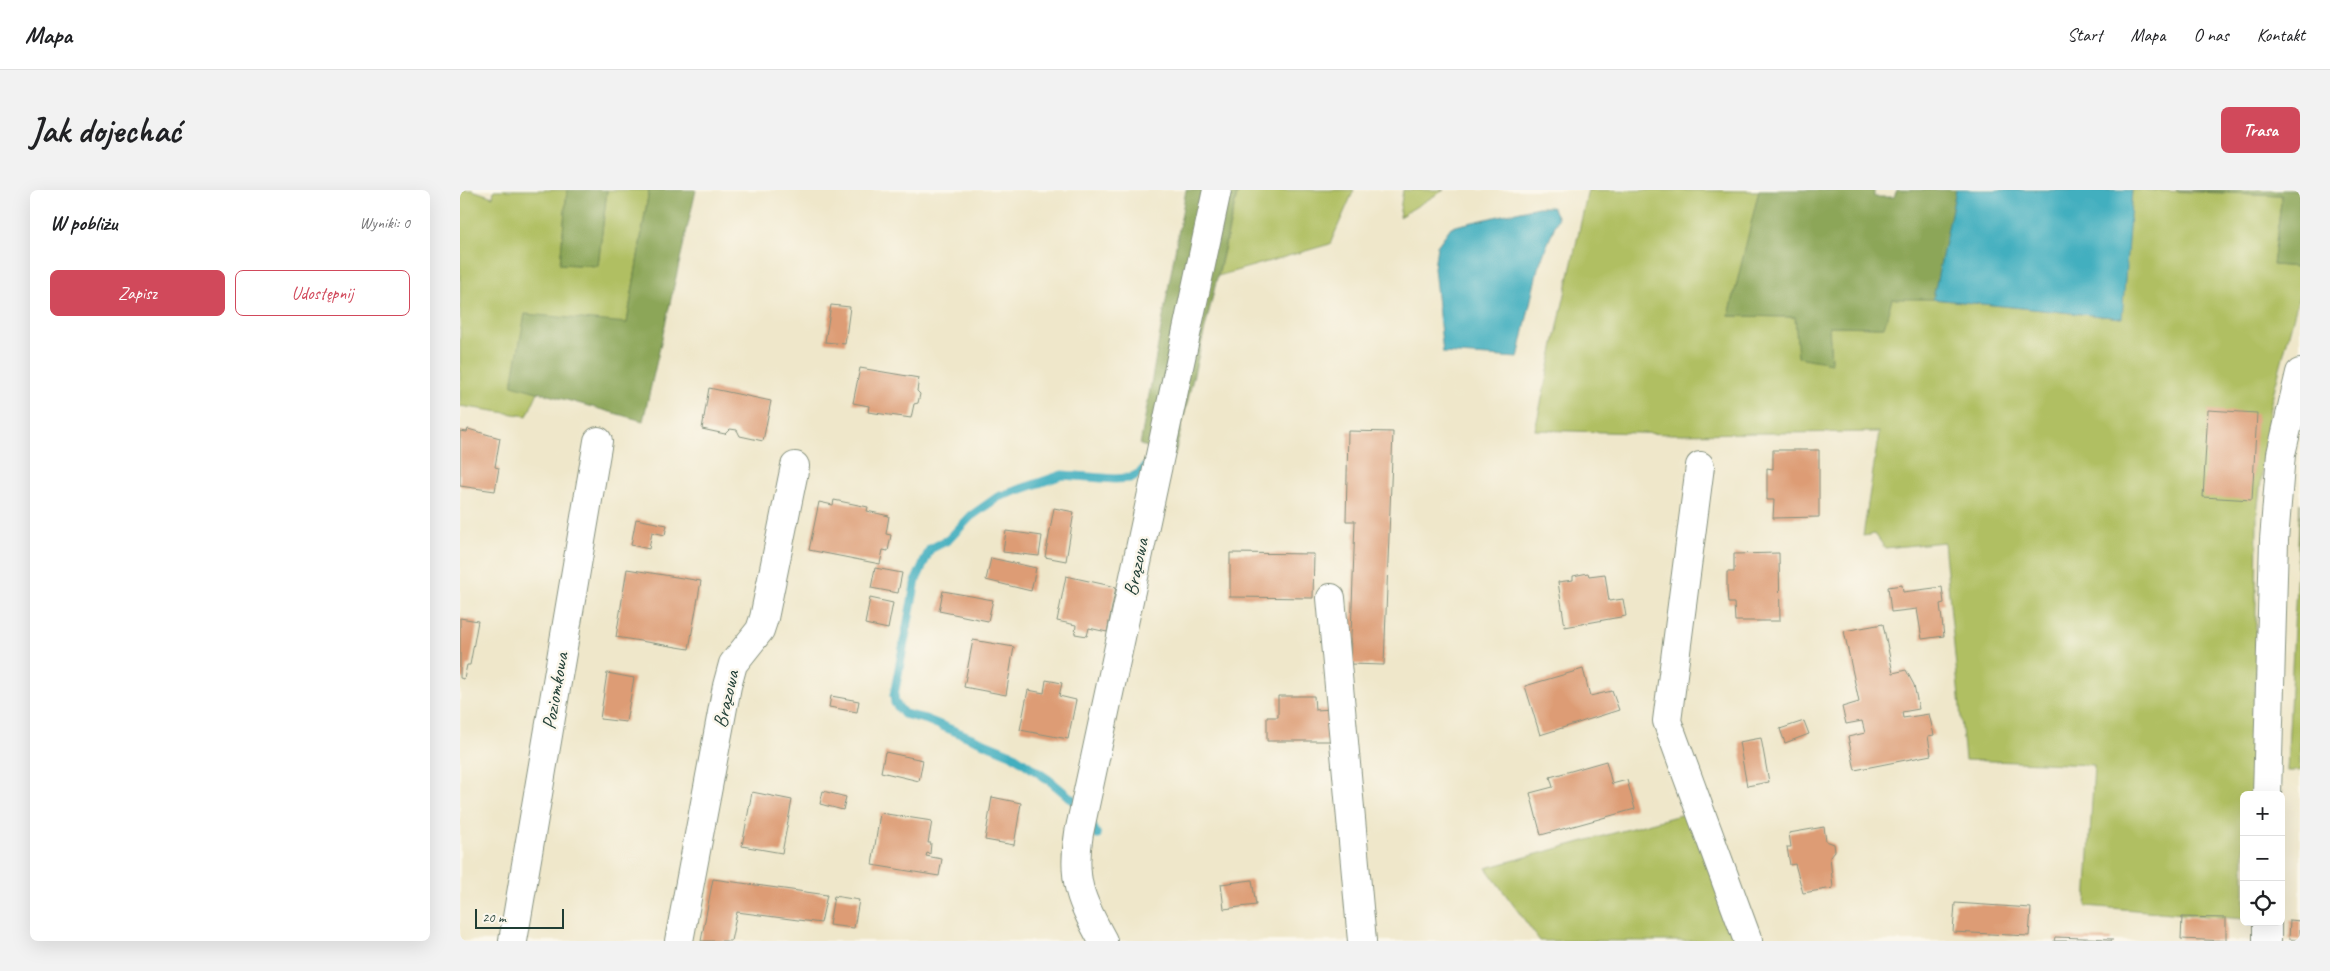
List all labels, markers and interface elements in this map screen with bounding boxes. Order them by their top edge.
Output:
text: Mapa [25,20,72,50]
text: Start [2067,24,2103,46]
text: Mapa [2131,24,2165,46]
text: O nas [2193,24,2229,46]
text: Kontakt [2257,24,2305,46]
button: Trasa [2221,107,2300,153]
text: Jak dojechać [30,108,181,153]
text: W pobliżu [50,210,117,236]
text: Wyniki: 0 [359,213,410,233]
button: Zapisz [50,270,225,316]
button: Udostępnij [235,270,410,316]
street label: Brązowa [1118,534,1155,598]
street label: Poziomkowa [536,649,574,731]
street label: Brązowa [707,666,745,730]
map controls [2240,791,2285,926]
button: + [2240,791,2285,836]
button: − [2240,836,2285,881]
button: locate [2240,881,2285,926]
scale bar [475,906,564,929]
text: 20 m [482,909,506,926]

